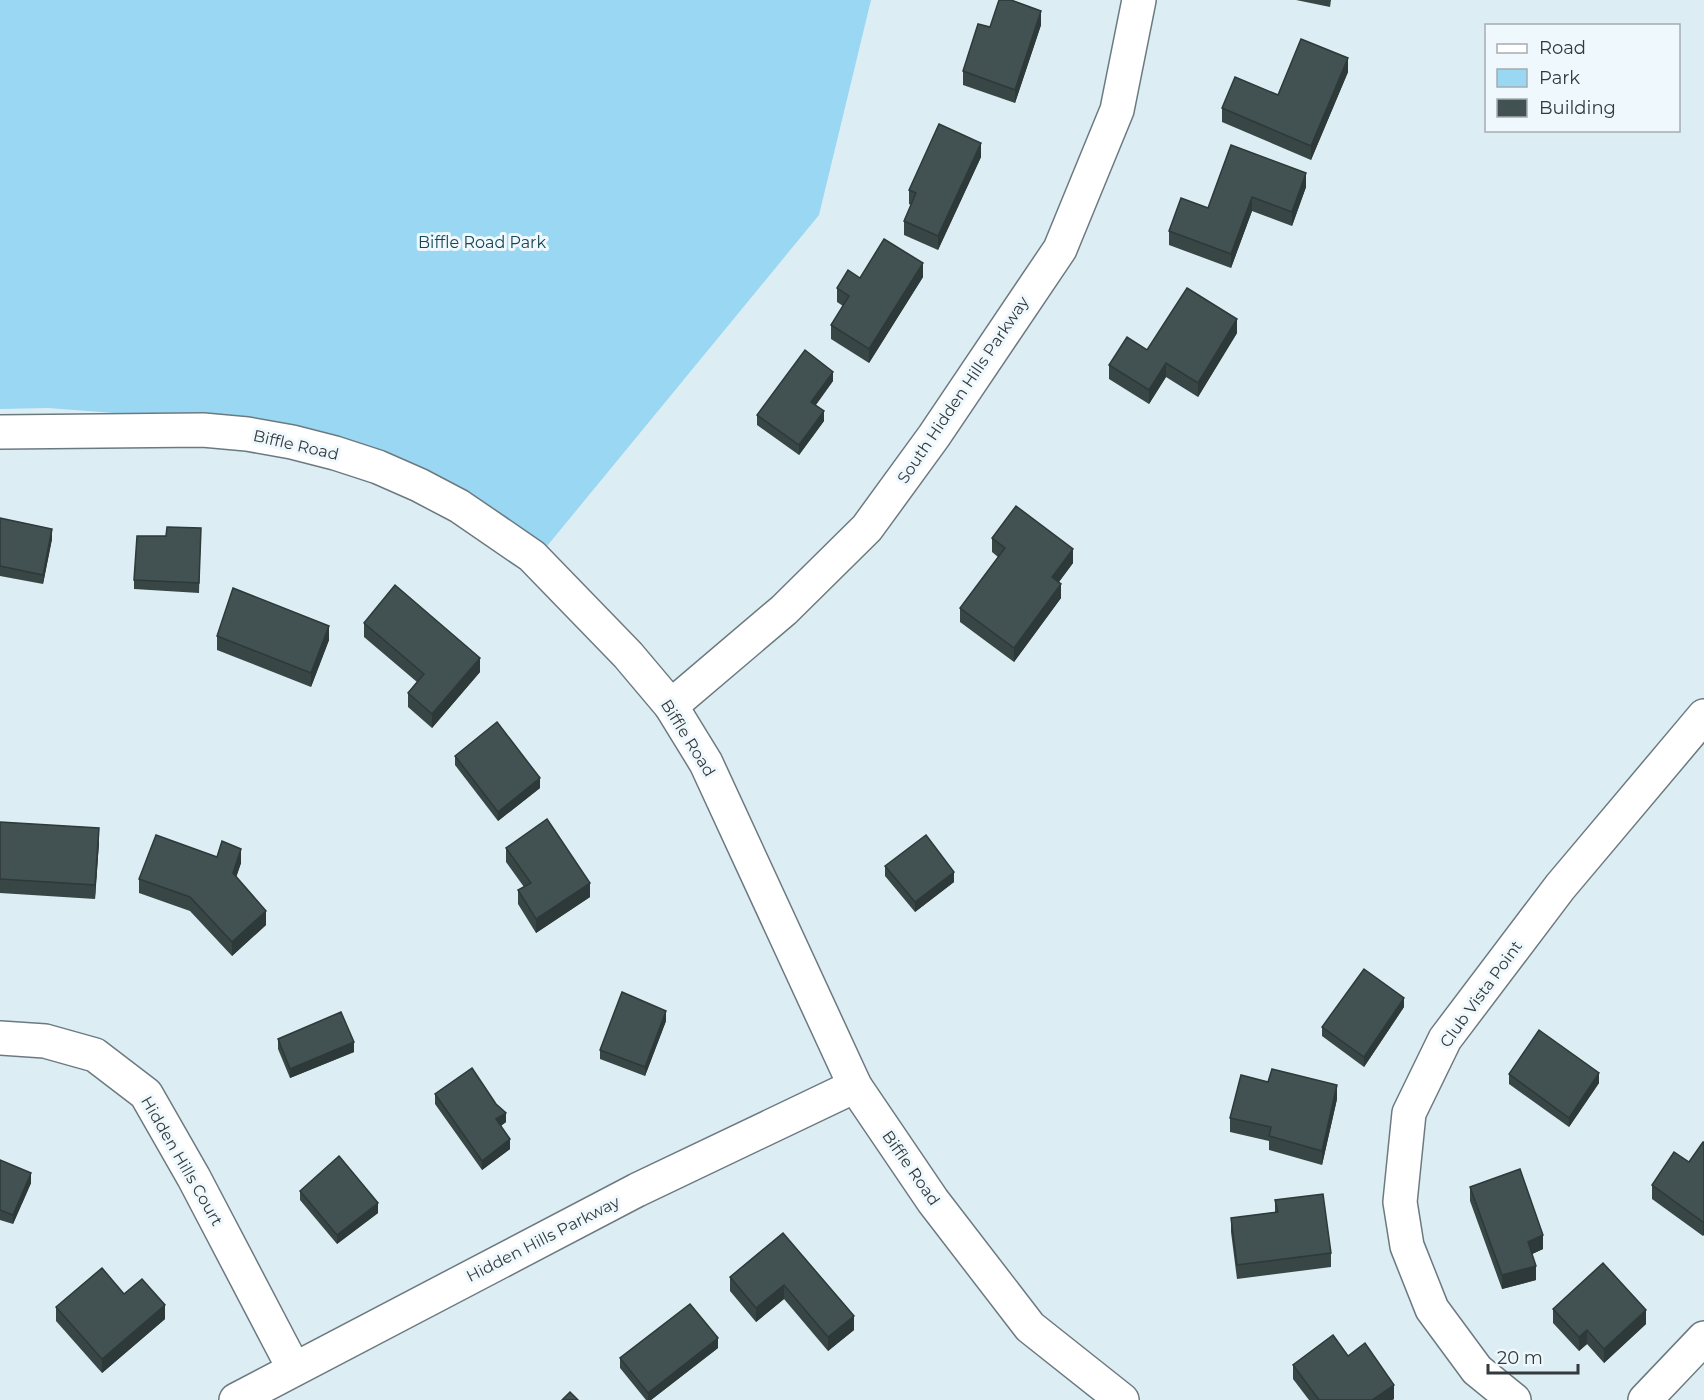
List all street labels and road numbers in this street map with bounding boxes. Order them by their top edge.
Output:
street label: South Hidden Hills Parkway [893,293,1033,487]
street label: Biffle Road [251,426,341,464]
street label: Biffle Road [657,696,719,780]
street label: Club Vista Point [1436,937,1526,1051]
street label: Hidden Hills Court [137,1093,227,1230]
street label: Biffle Road [878,1127,944,1209]
street label: Hidden Hills Parkway [463,1192,623,1286]

